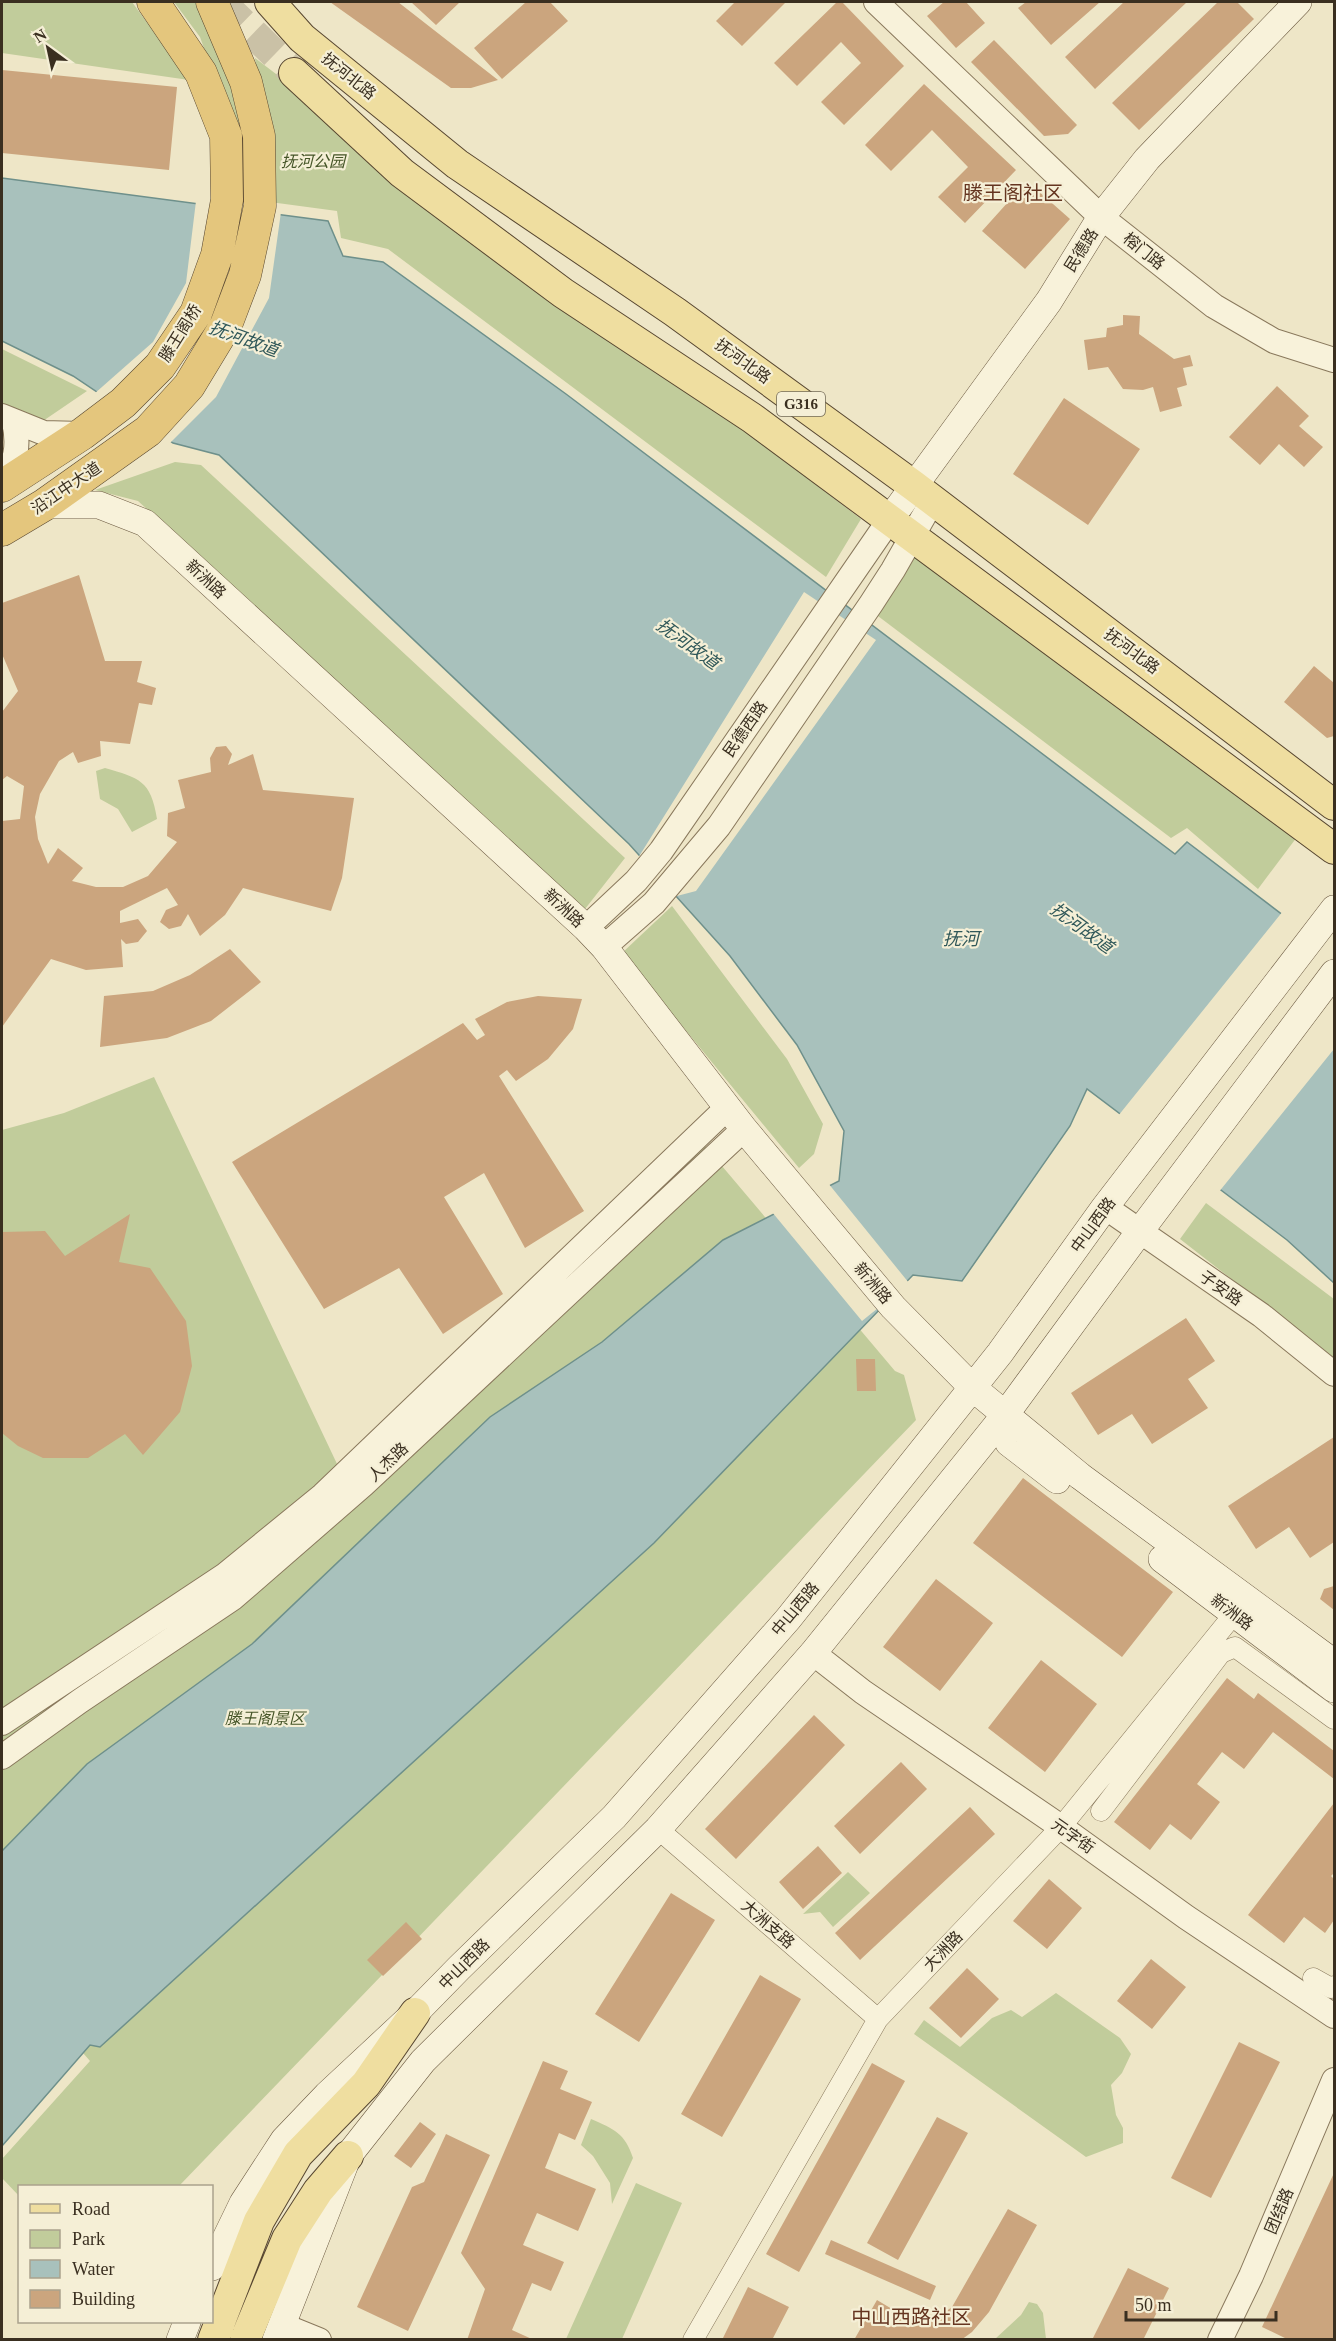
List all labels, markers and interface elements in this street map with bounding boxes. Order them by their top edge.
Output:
north arrow [18,18,78,78]
text: N [31,25,50,46]
street label: 抚河北路 [319,49,379,103]
park label: 抚河公园 [281,153,347,170]
district label: 滕王阁社区 [963,182,1063,204]
street label: 民德路 [1061,225,1101,275]
street label: 榕门路 [1120,229,1168,273]
street label: 滕王阁桥 [156,301,204,365]
water label: 抚河故道 [207,317,284,362]
street label: 抚河北路 [712,335,774,387]
road number: G316 [777,392,825,416]
street label: 沿江中大道 [28,459,104,517]
street label: 新洲路 [183,556,229,602]
water label: 抚河故道 [653,615,725,675]
street label: 抚河北路 [1101,625,1163,677]
street label: 民德西路 [720,698,770,760]
street label: 新洲路 [541,885,587,931]
water label: 抚河故道 [1047,899,1119,959]
water label: 抚河 [943,929,982,949]
street label: 中山西路 [1067,1194,1119,1256]
street label: 新洲路 [851,1259,895,1307]
street label: 子安路 [1196,1267,1246,1309]
street label: 人杰路 [365,1439,411,1485]
street label: 中山西路 [768,1579,822,1639]
street label: 新洲路 [1208,1591,1256,1633]
park label: 滕王阁景区 [225,1710,307,1727]
street label: 元字街 [1048,1815,1098,1857]
street label: 大洲支路 [738,1897,798,1951]
street label: 大洲路 [920,1928,966,1974]
street label: 中山西路 [435,1935,493,1993]
legend [18,2185,213,2323]
street label: 团结路 [1262,2186,1296,2236]
text: Road [72,2199,110,2219]
text: Park [72,2229,105,2249]
text: Water [72,2259,115,2279]
scale bar [1126,2284,1276,2322]
text: Building [72,2289,135,2309]
text: 50 m [1135,2295,1172,2315]
district label: 中山西路社区 [851,2306,971,2328]

